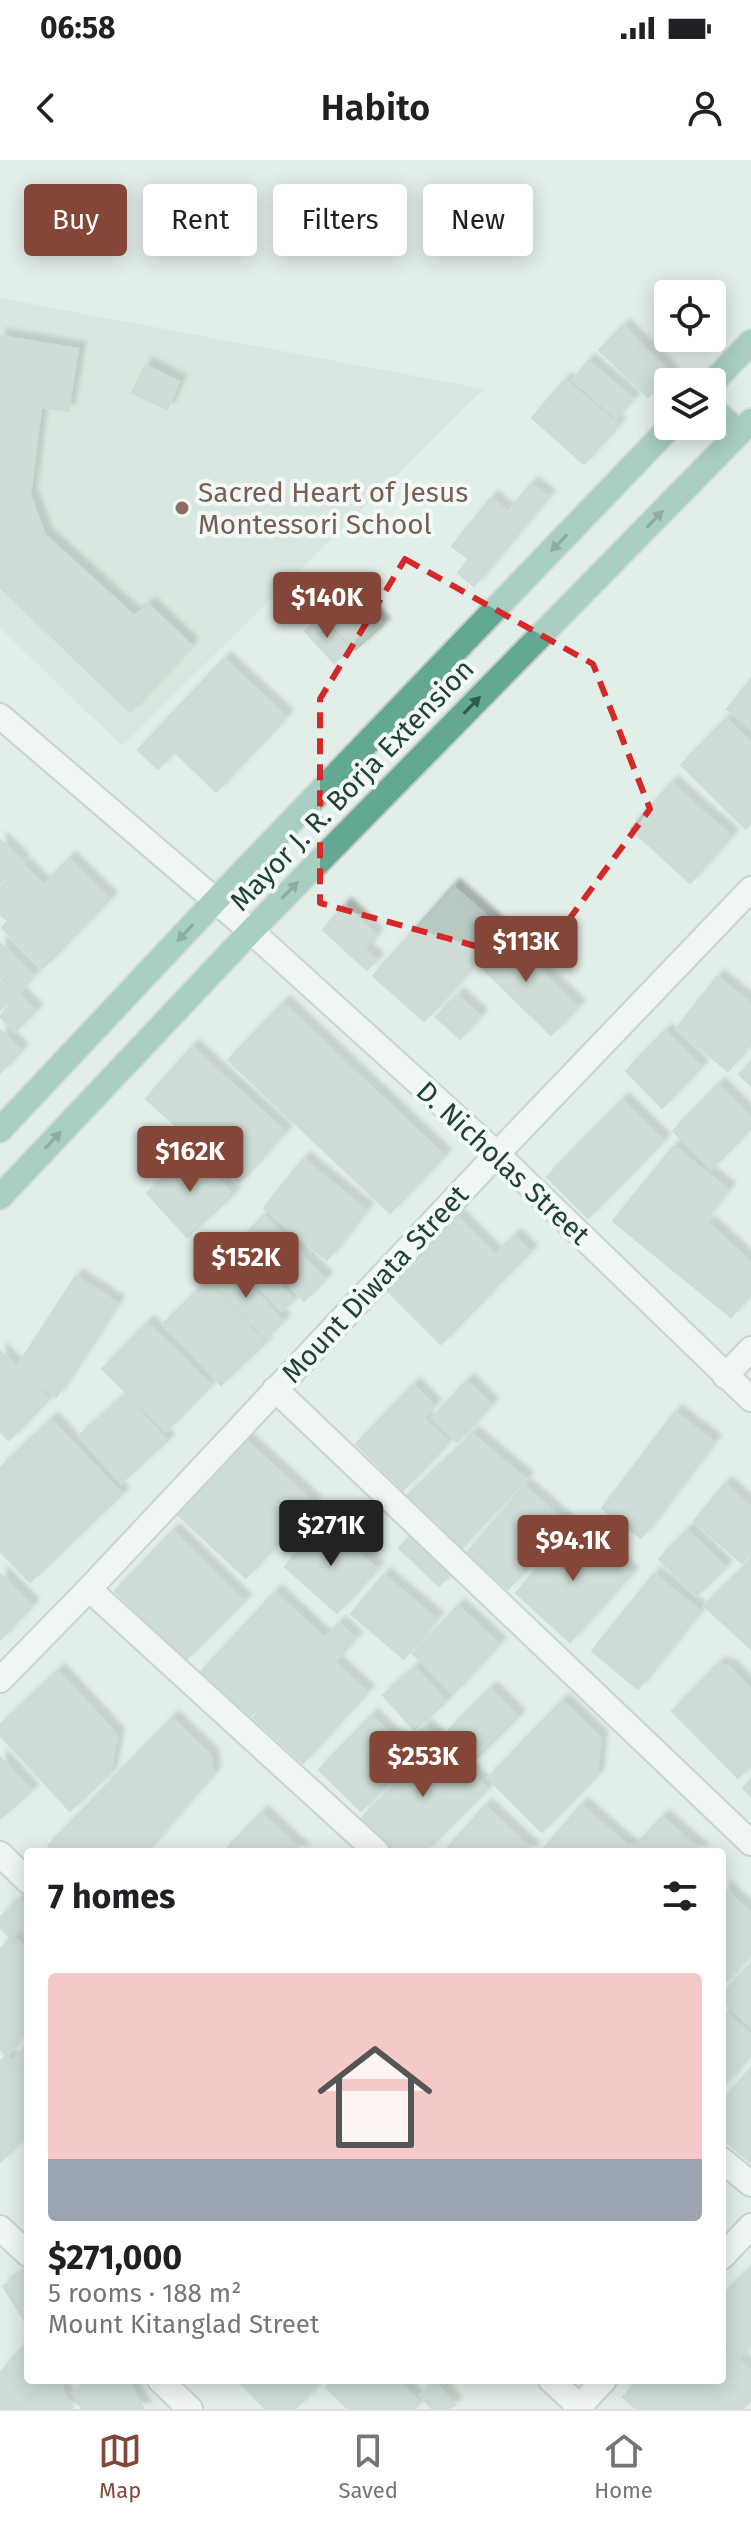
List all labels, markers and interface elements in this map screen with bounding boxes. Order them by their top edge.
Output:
text: 06:58 [40,10,115,46]
icon: back [24,86,68,130]
text: Habito [321,86,430,130]
icon: person [683,86,727,130]
chip: Buy [24,184,127,256]
chip: Rent [143,184,257,256]
chip: Filters [273,184,407,256]
chip: New [423,184,533,256]
map controls [654,280,726,440]
button: locate [654,280,726,352]
button: layers [654,368,726,440]
place label: Sacred Heart of Jesus Montessori School [198,476,468,541]
marker: Sacred Heart of Jesus Montessori School [173,499,191,517]
one-way arrow [645,510,663,529]
one-way arrow [550,533,568,552]
pin: $140K [271,572,383,640]
text: $140K [291,582,363,613]
street label: Mayor J. R. Borja Extension [223,652,481,918]
one-way arrow [463,696,481,715]
one-way arrow [280,881,299,900]
pin: $113K [470,916,582,984]
one-way arrow [177,923,195,942]
text: $113K [493,926,559,957]
street label: D. Nicholas Street [410,1074,597,1252]
pin: $162K [134,1126,246,1194]
one-way arrow [44,1131,62,1150]
text: $162K [155,1136,225,1167]
street label: Mount Diwata Street [275,1178,476,1390]
pin: $152K [190,1232,302,1300]
text: $152K [212,1242,280,1273]
pin: $271K [275,1500,387,1568]
text: $271K [297,1510,365,1541]
pin: $94.1K [508,1515,638,1583]
text: $94.1K [535,1525,611,1556]
pin: $253K [367,1731,479,1799]
text: $253K [387,1741,459,1772]
icon: filters [658,1874,702,1918]
text: 7 homes [48,1876,175,1917]
icon: home [303,2025,447,2169]
text: $271,000 [48,2237,182,2278]
text: 5 rooms · 188 m² [48,2278,241,2309]
text: Mount Kitanglad Street [48,2309,319,2340]
tab: Map [98,2429,142,2504]
tab: Saved [338,2429,398,2504]
tab: Home [594,2429,653,2504]

